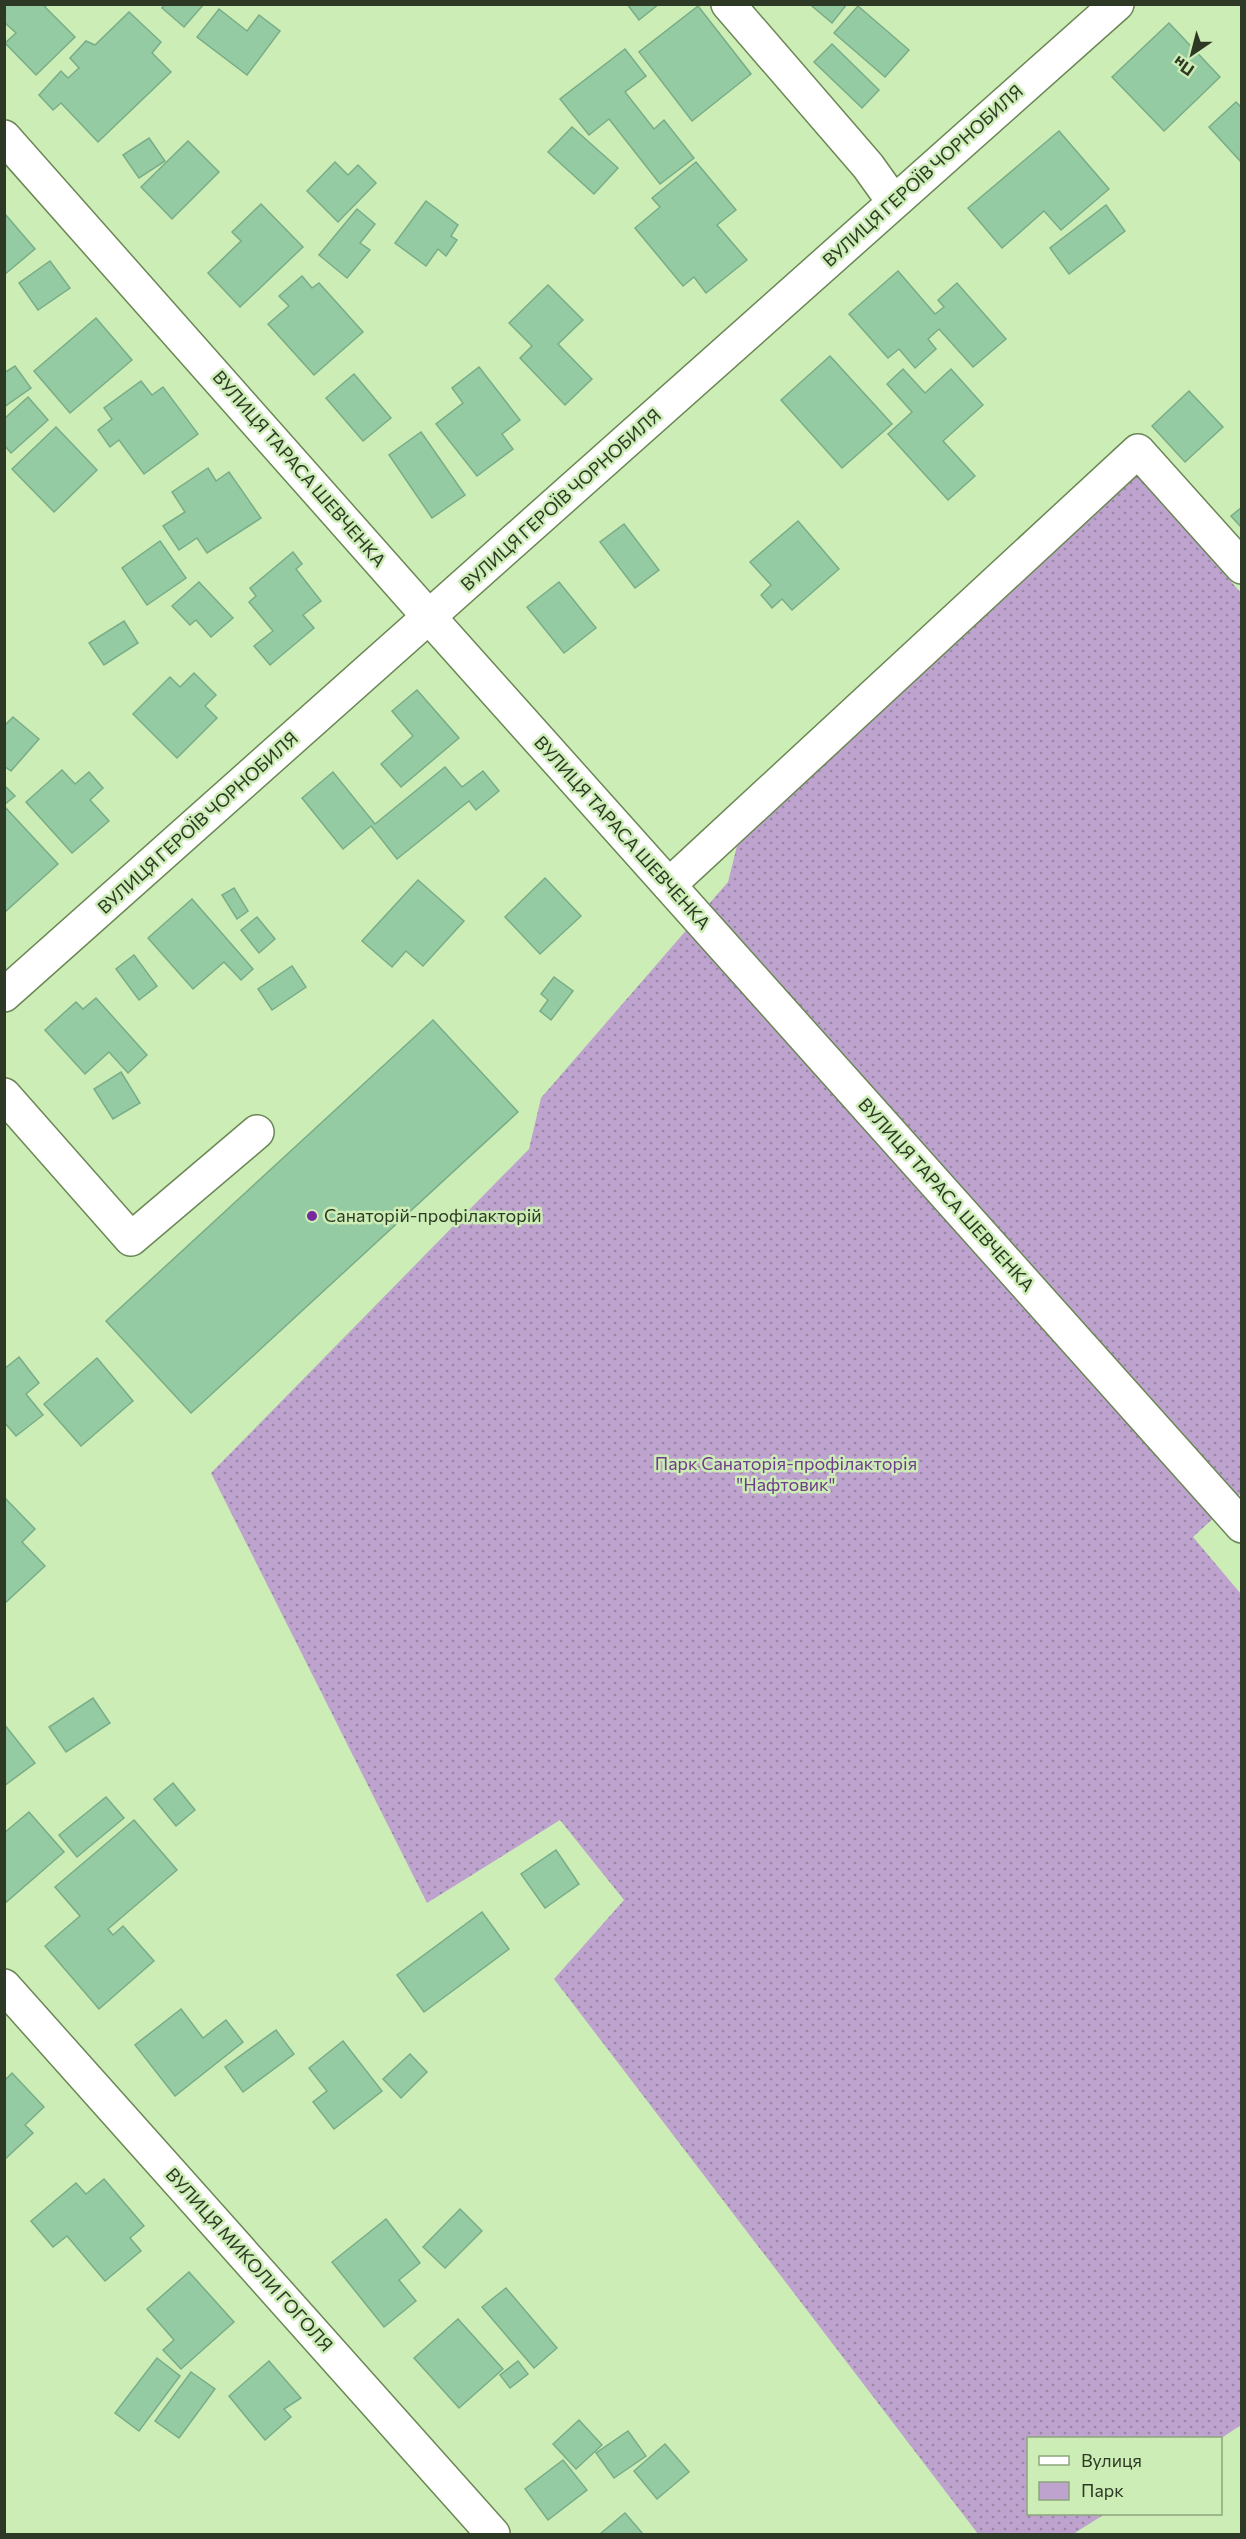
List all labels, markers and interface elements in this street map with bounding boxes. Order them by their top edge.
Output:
north arrow [1162,24,1222,84]
text: Пн [1169,53,1197,81]
street label: ВУЛИЦЯ ГЕРОЇВ ЧОРНОБИЛЯ [818,79,1027,271]
street label: ВУЛИЦЯ ТАРАСА ШЕВЧЕНКА [208,366,391,571]
street label: ВУЛИЦЯ ГЕРОЇВ ЧОРНОБИЛЯ [456,403,665,595]
street label: ВУЛИЦЯ ГЕРОЇВ ЧОРНОБИЛЯ [93,726,302,918]
street label: ВУЛИЦЯ ТАРАСА ШЕВЧЕНКА [530,731,716,934]
street label: ВУЛИЦЯ ТАРАСА ШЕВЧЕНКА [854,1093,1040,1296]
place label: Санаторій-профілакторій [324,1204,542,1226]
marker: Санаторій-профілакторій [305,1209,319,1223]
park label: Парк Санаторія-профілакторія "Нафтовик" [655,1452,917,1495]
street label: ВУЛИЦЯ МИКОЛИ ГОГОЛЯ [161,2163,338,2356]
legend [1027,2437,1222,2515]
text: Вулиця [1081,2449,1142,2471]
text: Парк [1081,2479,1124,2501]

